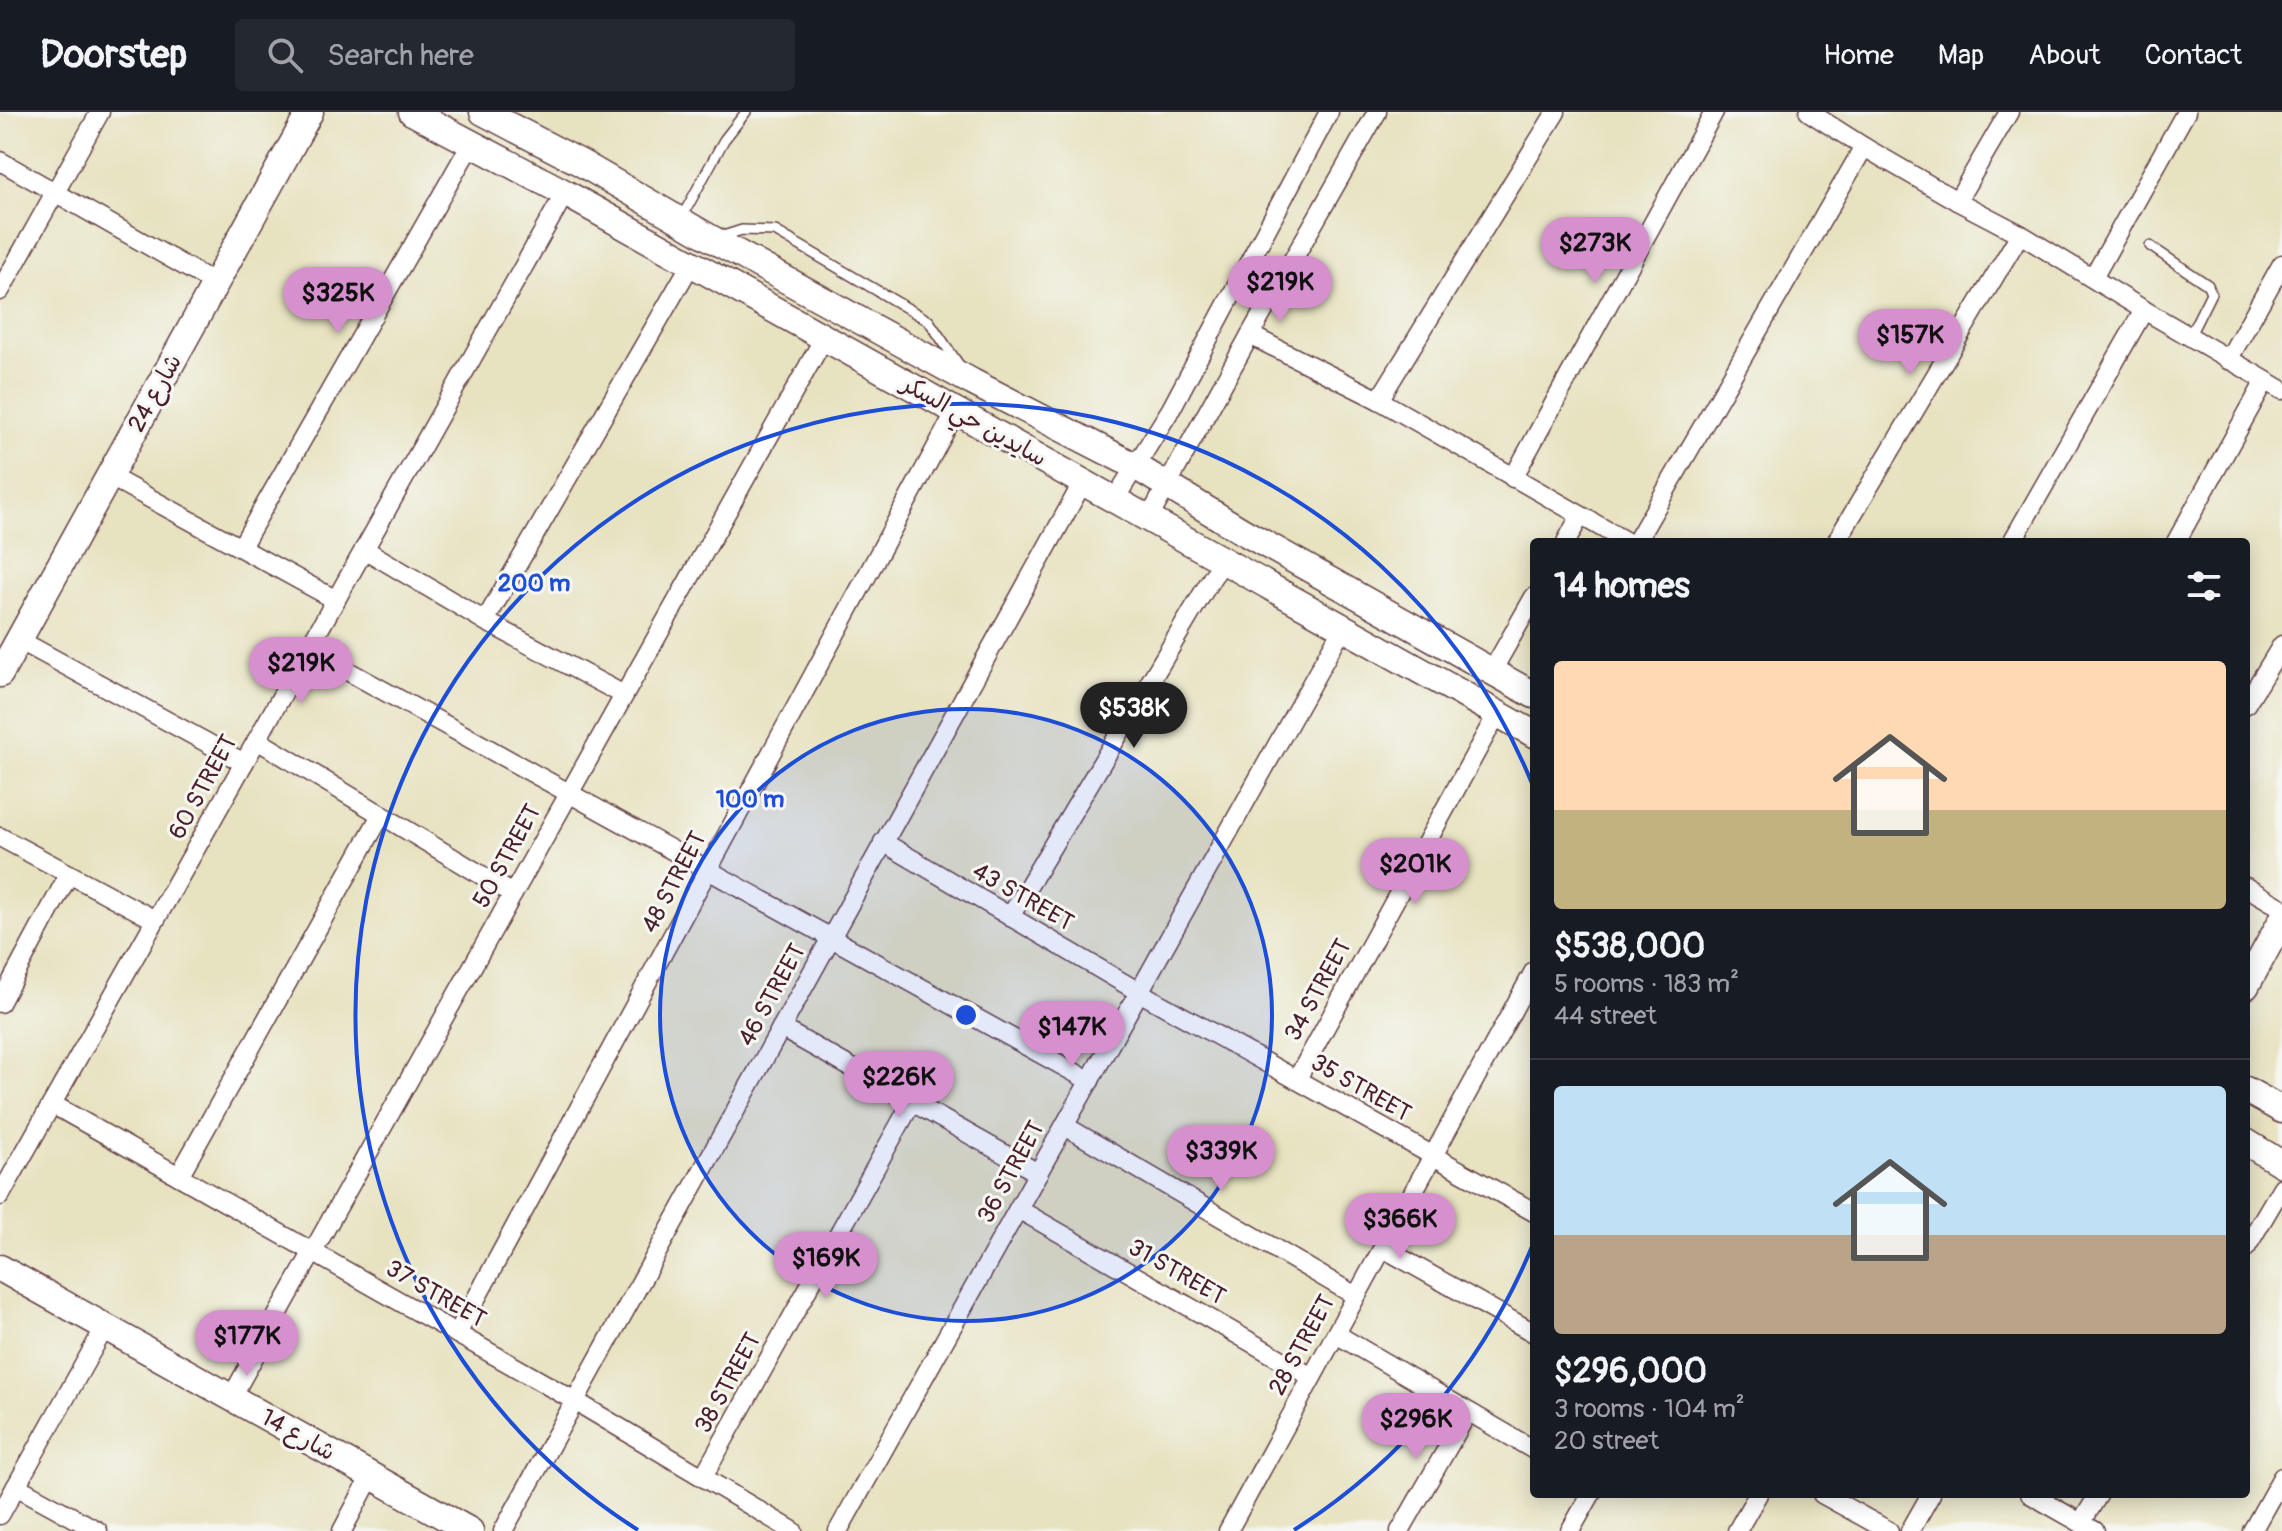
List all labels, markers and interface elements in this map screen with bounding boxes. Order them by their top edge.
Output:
search box [235,19,795,91]
text: Doorstep [40,31,187,79]
icon: search [263,33,307,77]
text: Search here [327,37,474,74]
text: Home [1823,38,1894,73]
text: Map [1938,38,1984,73]
text: About [2028,38,2101,73]
text: Contact [2145,38,2242,73]
pin: $273K [1539,217,1651,285]
text: $273K [1559,227,1631,259]
pin: $219K [1224,256,1336,324]
text: $219K [1246,266,1314,298]
pin: $325K [282,267,394,335]
text: $325K [302,277,374,309]
pin: $157K [1854,309,1966,377]
text: $157K [1876,319,1944,351]
street label: شارع 24 [122,349,190,438]
street label: سايدين حي السكر [892,368,1052,478]
icon: filters [2182,564,2226,608]
text: 14 homes [1554,565,1690,608]
text: 200 m [498,569,570,598]
pin: $219K [245,637,357,705]
text: $219K [267,647,335,679]
pin: $538K [1078,682,1190,750]
text: $538K [1098,692,1170,724]
icon: home [1818,713,1962,857]
street label: 60 STREET [162,730,244,844]
text: 100 m [716,785,784,814]
street label: 50 STREET [467,799,547,913]
street label: 48 STREET [635,826,713,938]
pin: $201K [1359,838,1471,906]
text: $201K [1379,848,1451,880]
street label: 43 STREET [967,856,1079,938]
text: $538,000 [1554,925,1705,968]
street label: 34 STREET [1278,934,1358,1046]
street label: 46 STREET [732,939,812,1051]
text: 5 rooms · 183 m² [1554,968,1739,1000]
text: 44 street [1554,1000,1657,1032]
centre of rings [952,1001,980,1029]
pin: $147K [1016,1001,1128,1069]
text: $147K [1038,1011,1106,1043]
street label: 35 STREET [1306,1048,1416,1128]
pin: $226K [843,1051,955,1119]
text: $226K [862,1061,936,1093]
street label: 36 STREET [971,1116,1051,1228]
pin: $339K [1165,1125,1277,1193]
text: $339K [1185,1135,1257,1167]
icon: home [1818,1138,1962,1282]
pin: $366K [1344,1193,1456,1261]
text: $366K [1363,1203,1437,1235]
pin: $169K [770,1232,882,1300]
street label: 31 STREET [1123,1233,1231,1311]
text: $169K [792,1242,860,1274]
street label: 37 STREET [381,1254,491,1334]
street label: 28 STREET [1263,1290,1341,1400]
pin: $177K [191,1310,303,1378]
text: $177K [213,1320,281,1352]
street label: 38 STREET [689,1328,767,1438]
text: $296,000 [1554,1350,1707,1393]
pin: $296K [1360,1393,1472,1461]
text: 3 rooms · 104 m² [1554,1393,1745,1425]
street label: شارع 14 [255,1403,340,1469]
text: $296K [1380,1403,1452,1435]
text: 20 street [1554,1425,1659,1457]

